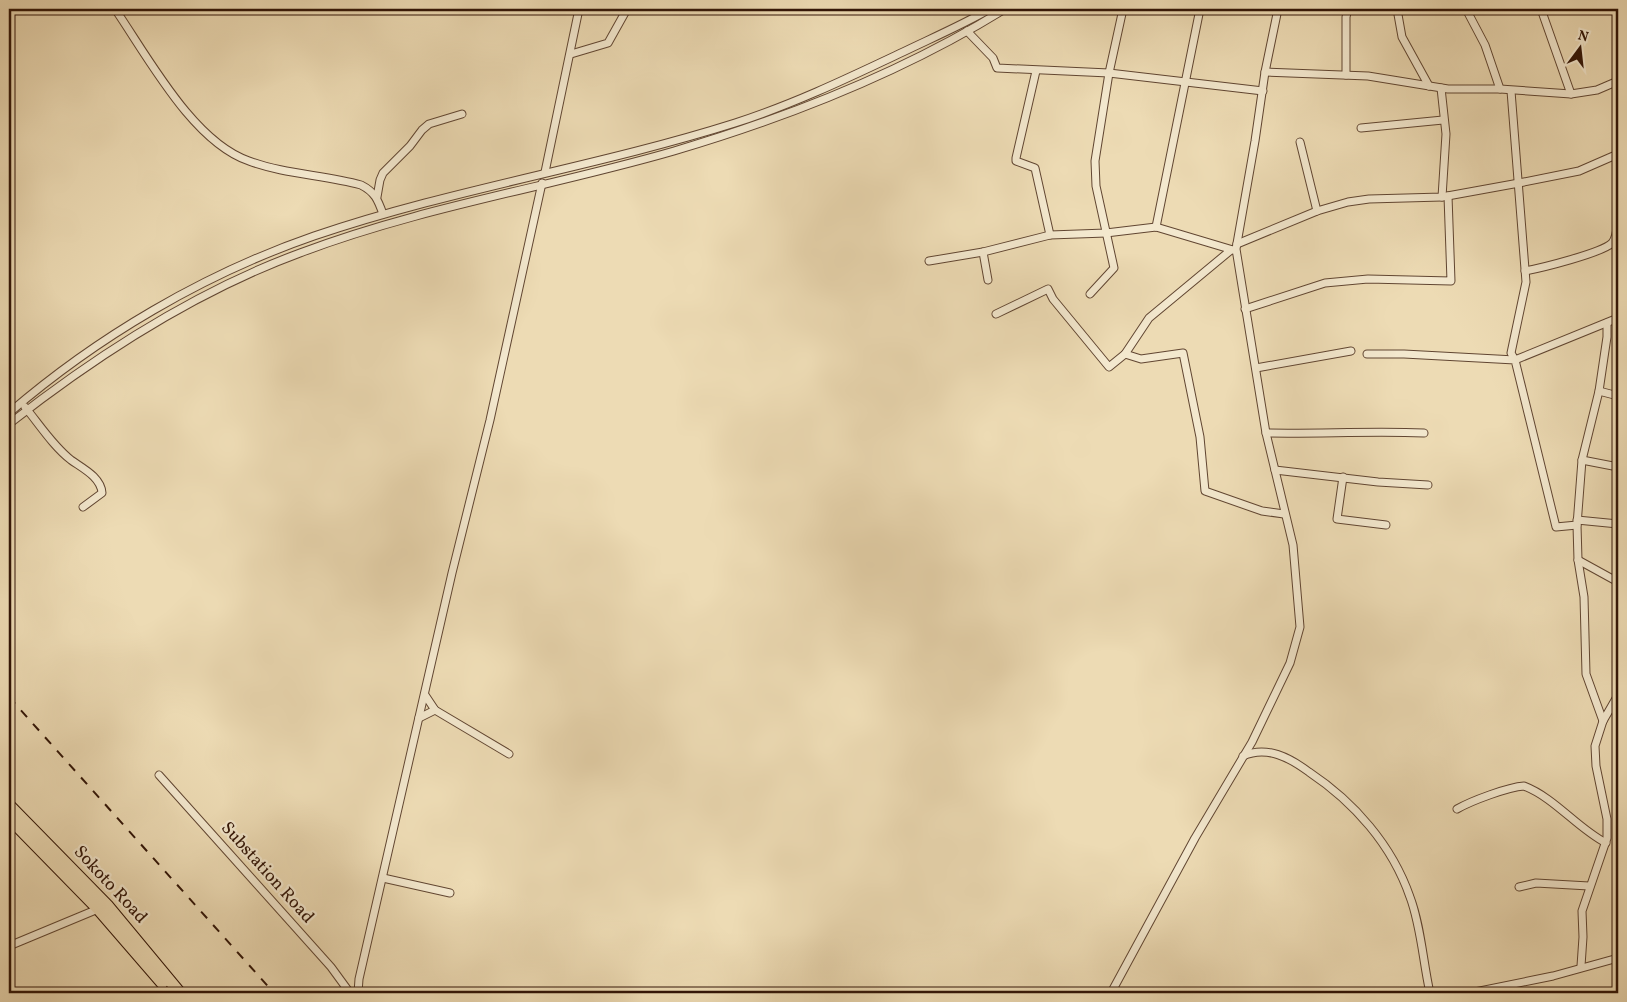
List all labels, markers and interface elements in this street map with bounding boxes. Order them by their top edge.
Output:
north arrow [1554,22,1604,72]
text: N [1576,26,1590,47]
street label: Substation Road [215,817,319,929]
street label: Sokoto Road [67,840,153,930]

